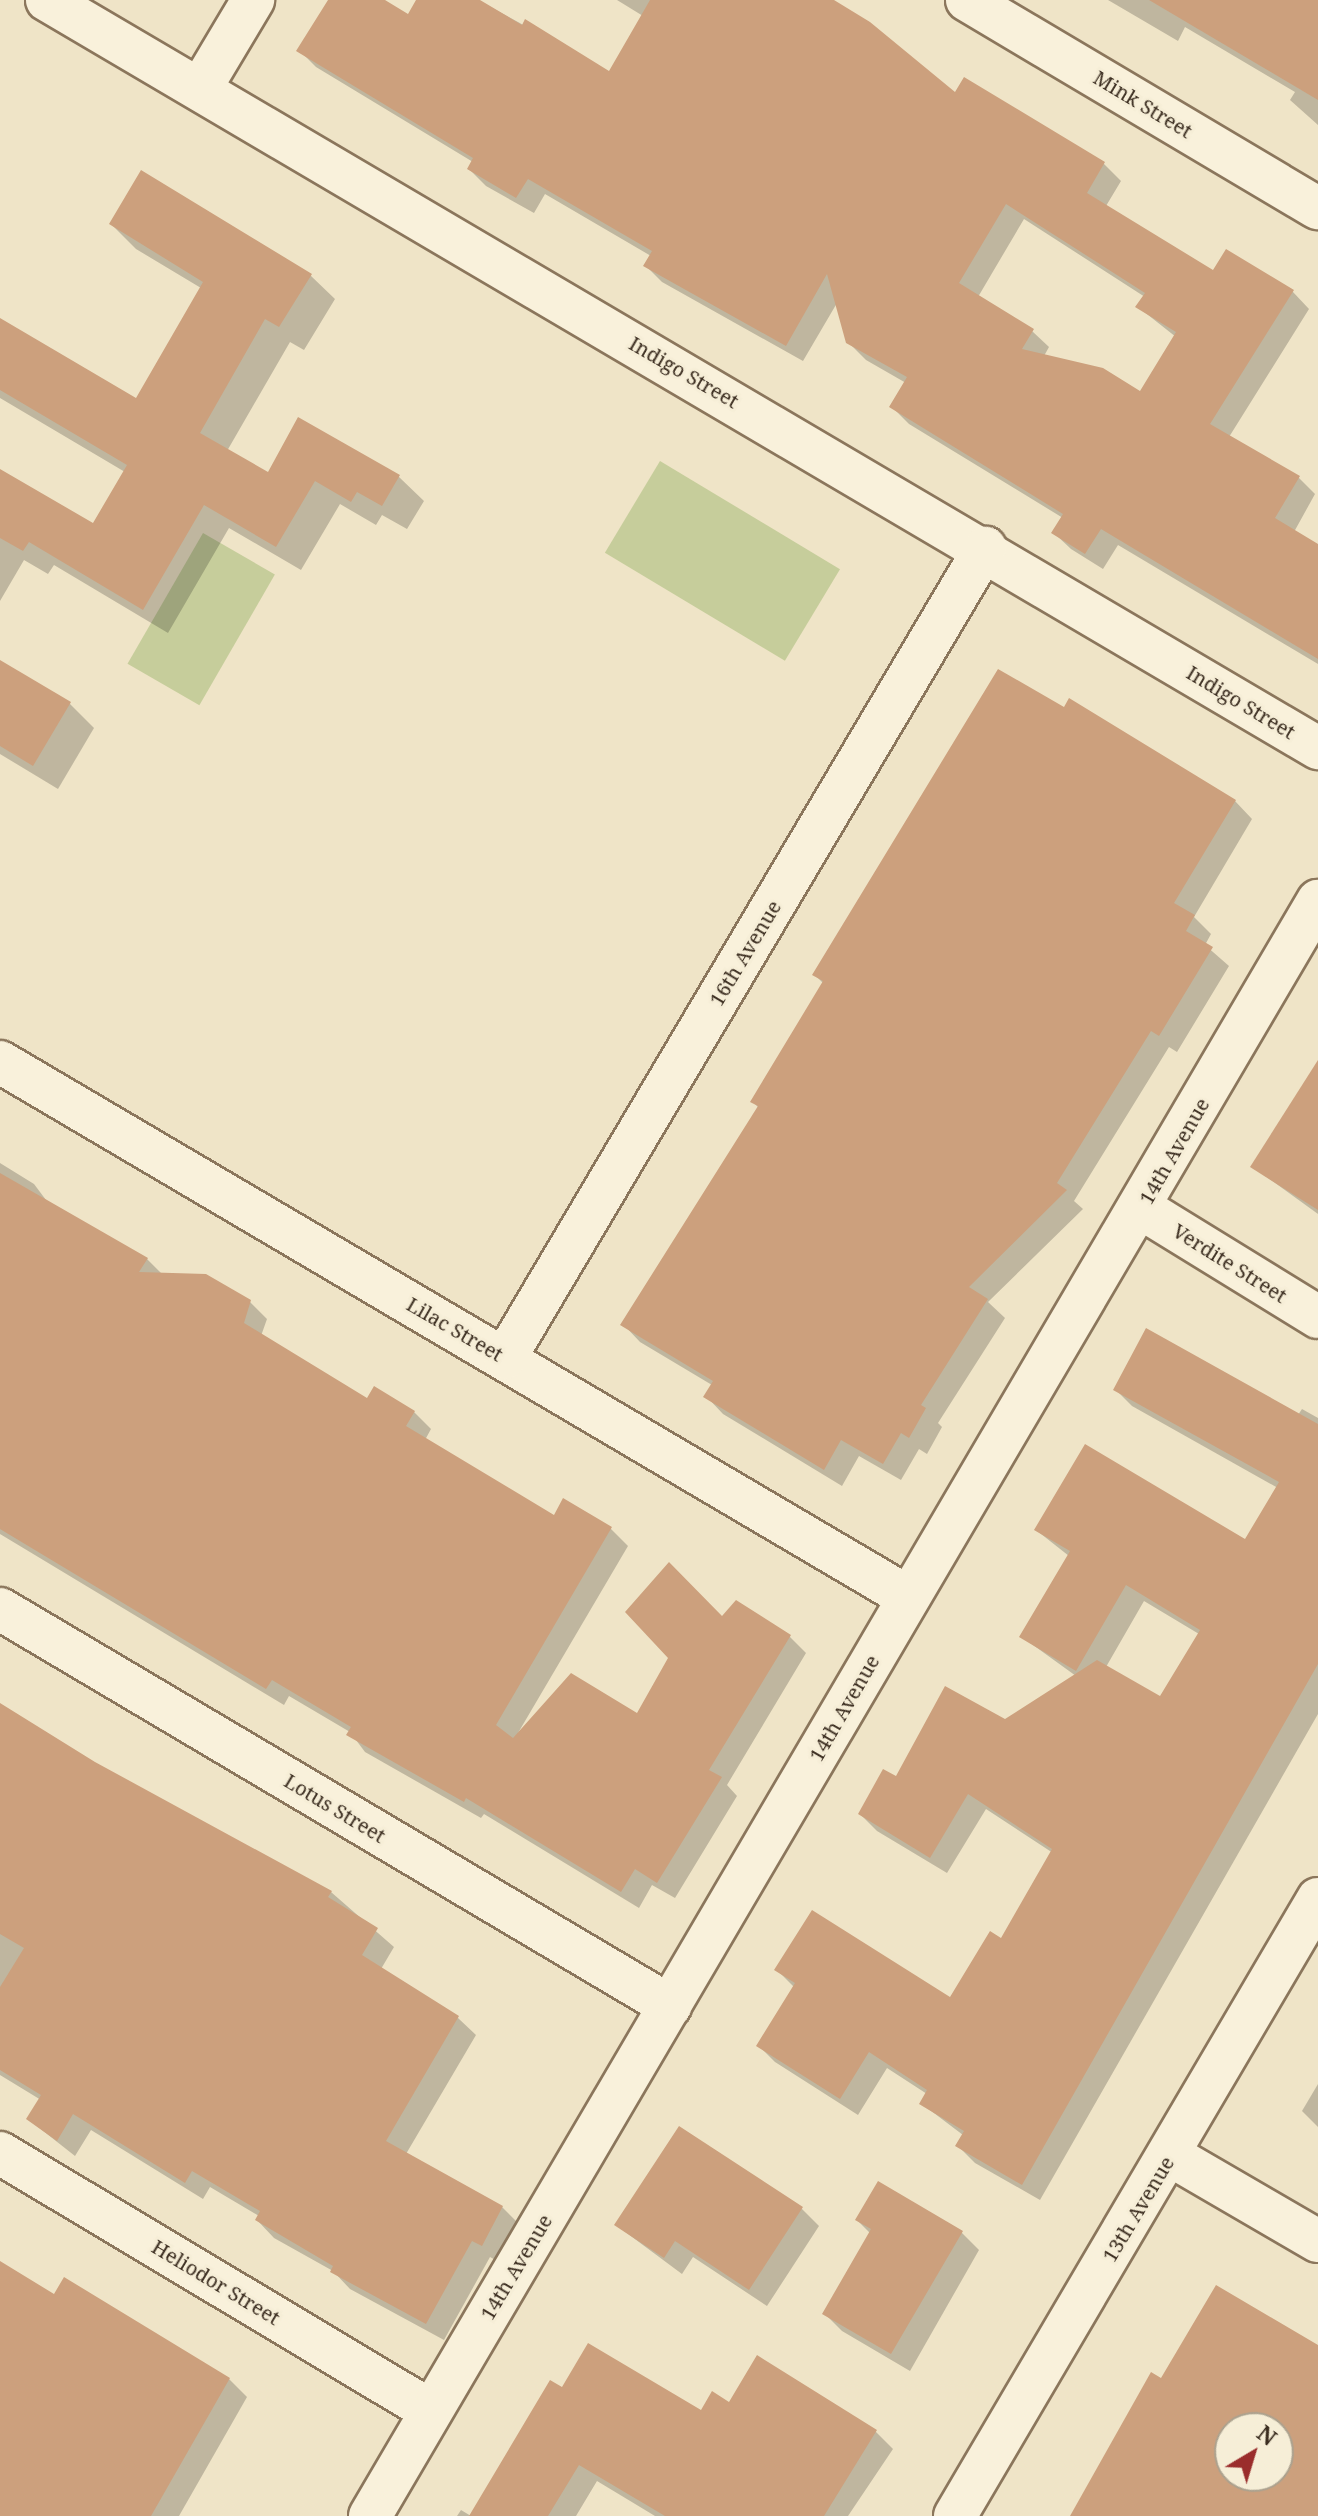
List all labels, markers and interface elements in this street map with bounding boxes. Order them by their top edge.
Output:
street label: Mink Street [1089,65,1197,143]
street label: Indigo Street [625,331,743,413]
street label: Indigo Street [1182,660,1300,744]
street label: 16th Avenue [704,896,786,1010]
street label: 14th Avenue [1134,1094,1214,1208]
street label: Verdite Street [1169,1218,1291,1308]
street label: Lilac Street [403,1292,507,1366]
street label: 14th Avenue [804,1651,884,1765]
street label: Lotus Street [280,1768,390,1848]
street label: 13th Avenue [1097,2152,1179,2266]
street label: 14th Avenue [475,2210,557,2324]
street label: Heliodor Street [148,2234,284,2330]
north arrow [1214,2412,1294,2492]
text: N [1251,2418,1284,2452]

